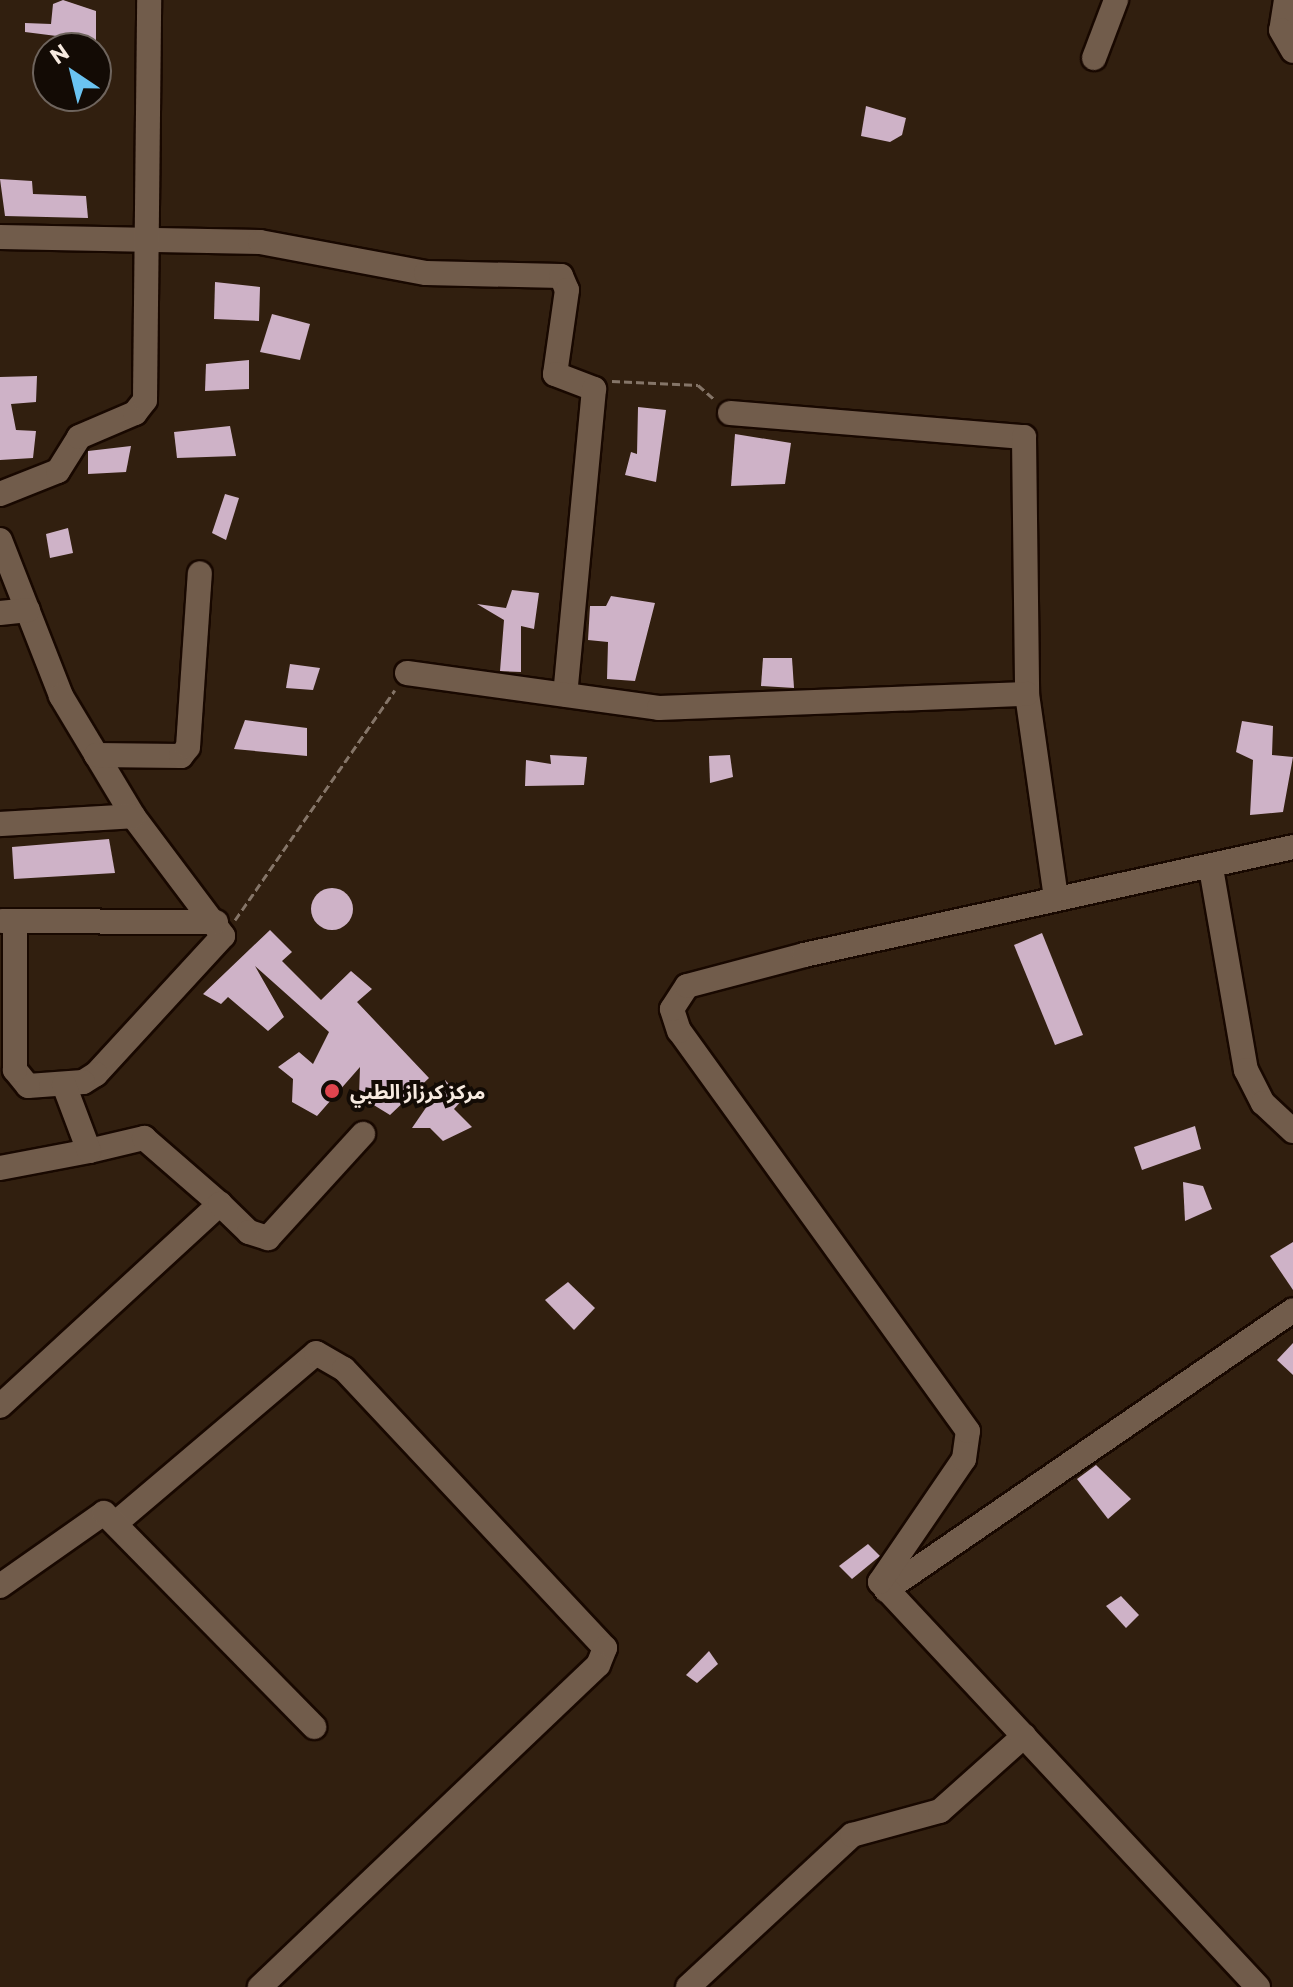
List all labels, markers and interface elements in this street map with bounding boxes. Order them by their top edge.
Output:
north arrow [32,32,112,112]
text: N [45,38,74,69]
place label: مركز كرزاز الطبي [350,1079,485,1103]
marker: مركز كرزاز الطبي [321,1080,343,1102]

